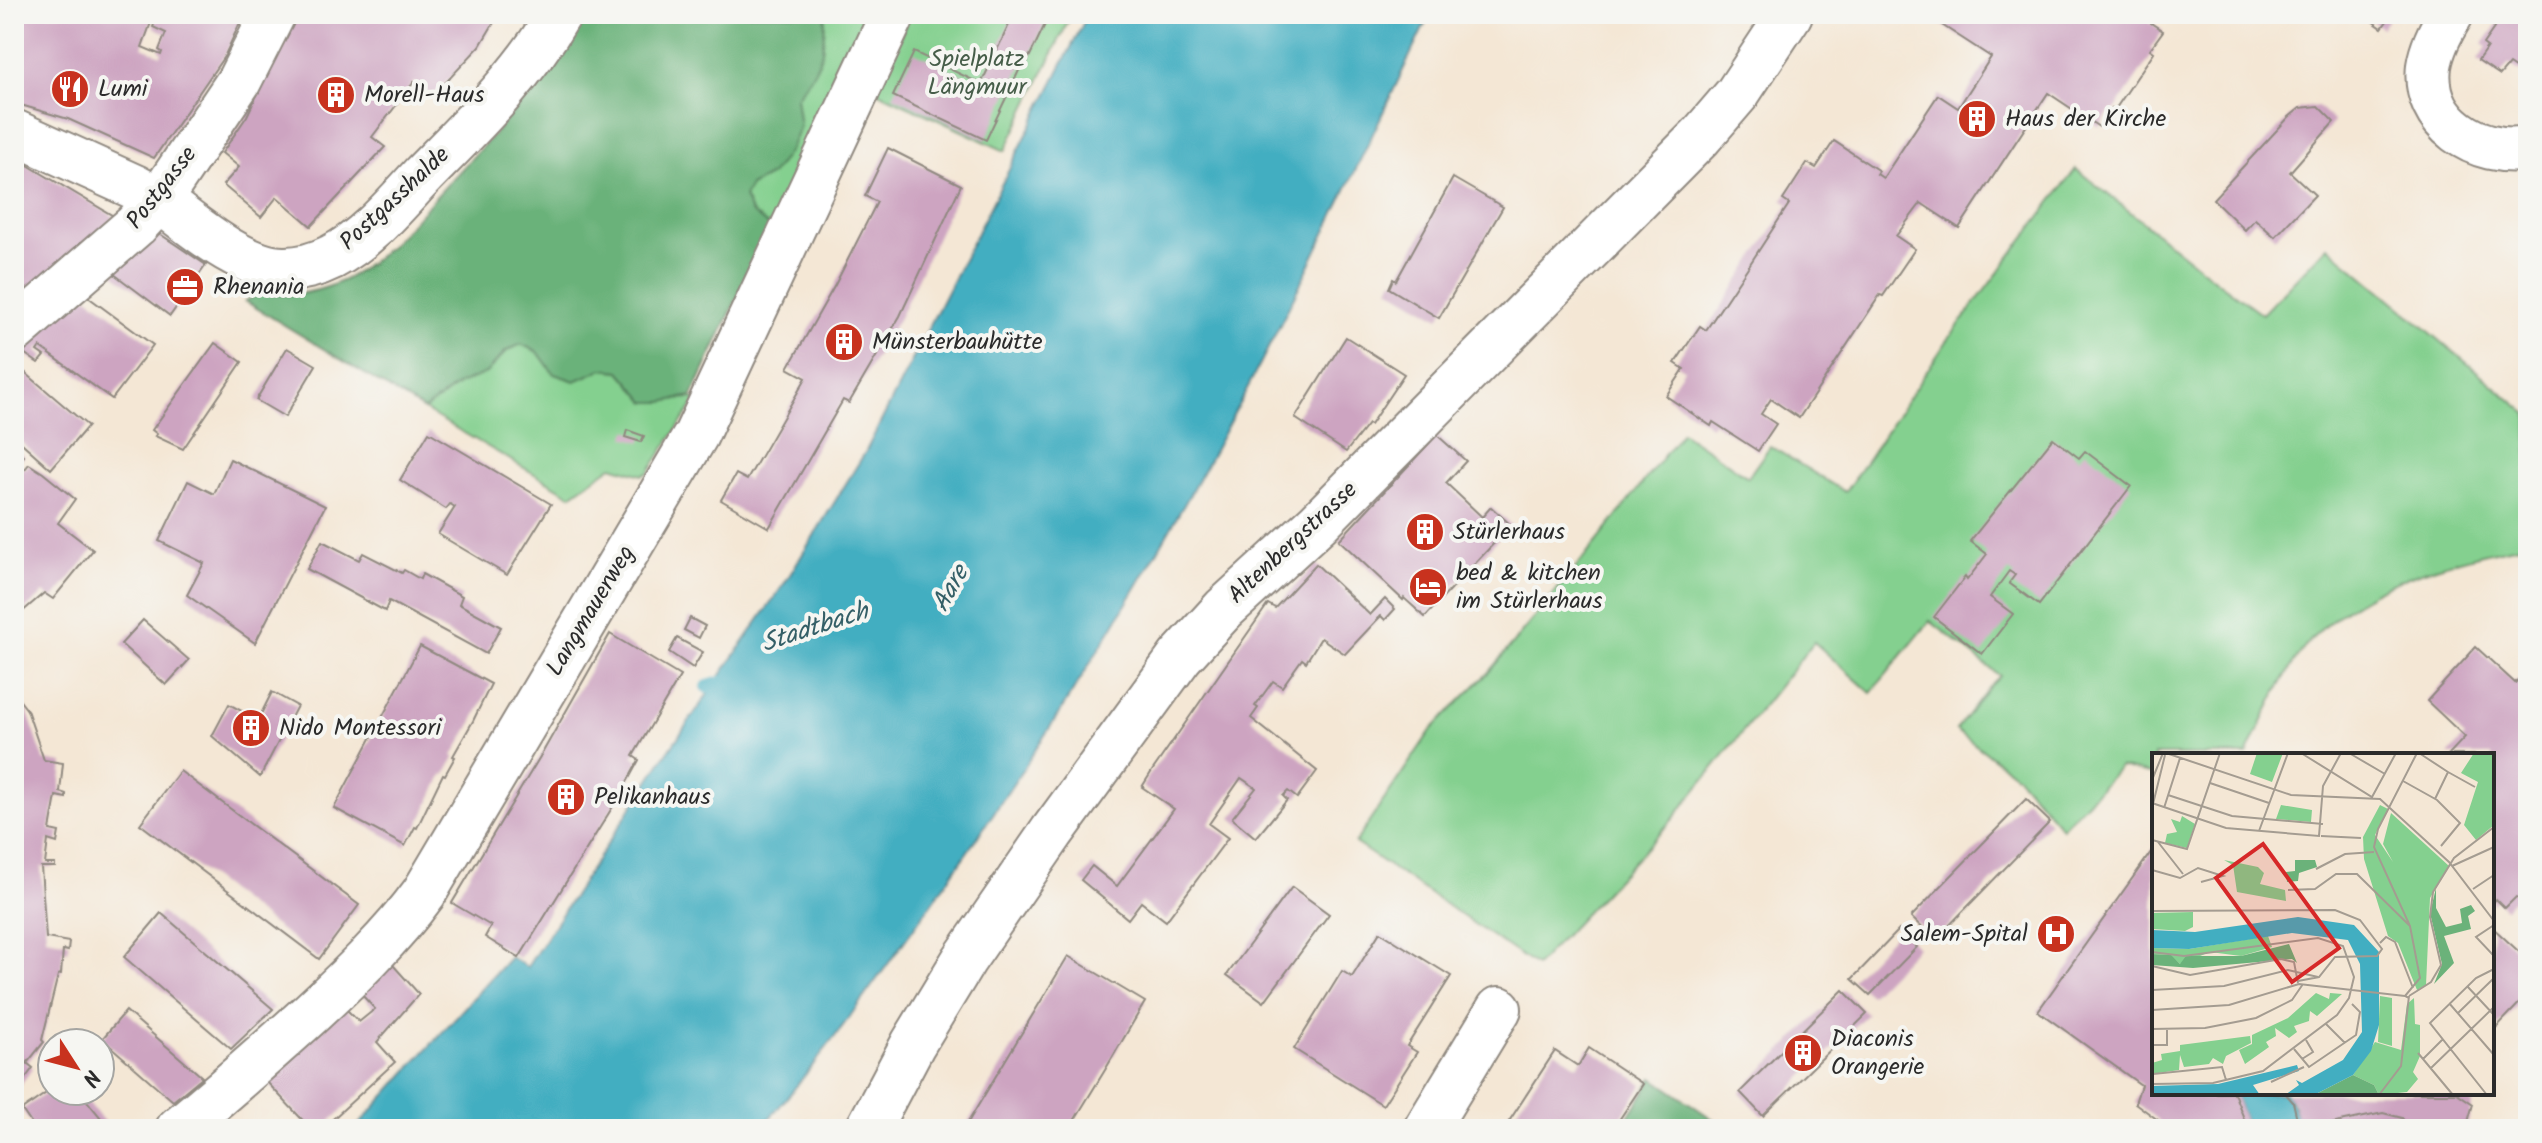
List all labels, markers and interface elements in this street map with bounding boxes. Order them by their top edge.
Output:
park label: Spielplatz Längmuur [928,40,1028,107]
restaurant icon: Lumi [49,68,91,110]
place label: Lumi [98,70,149,109]
building icon: Morell-Haus [315,74,357,116]
place label: Morell-Haus [364,76,484,115]
building icon: Haus der Kirche [1956,98,1998,140]
place label: Haus der Kirche [2005,100,2166,139]
street label: Postgasse [117,137,207,238]
street label: Postgasshalde [331,137,459,261]
office icon: Rhenania [164,266,206,308]
place label: Rhenania [213,268,305,307]
building icon: Münsterbauhütte [823,321,865,363]
place label: Münsterbauhütte [872,323,1043,362]
street label: Altenbergstrasse [1219,472,1367,614]
building icon: Stürlerhaus [1404,511,1446,553]
place label: Stürlerhaus [1453,513,1565,552]
street label: Langmauerweg [536,538,646,684]
place label: bed & kitchen im Stürlerhaus [1456,554,1602,621]
water label: Aare [921,556,982,620]
hotel icon: bed & kitchen im Stürlerhaus [1407,566,1449,608]
water label: Stadtbach [756,590,876,665]
building icon: Nido Montessori [230,707,272,749]
place label: Nido Montessori [279,709,442,748]
inset map [2152,753,2494,1095]
building icon: Pelikanhaus [545,776,587,818]
place label: Pelikanhaus [594,778,711,817]
hospital icon: Salem-Spital [2035,913,2077,955]
place label: Salem-Spital [1901,915,2028,954]
place label: Diaconis Orangerie [1831,1020,1925,1087]
north arrow [36,1027,116,1107]
building icon: Diaconis Orangerie [1782,1032,1824,1074]
text: N [72,1061,108,1093]

